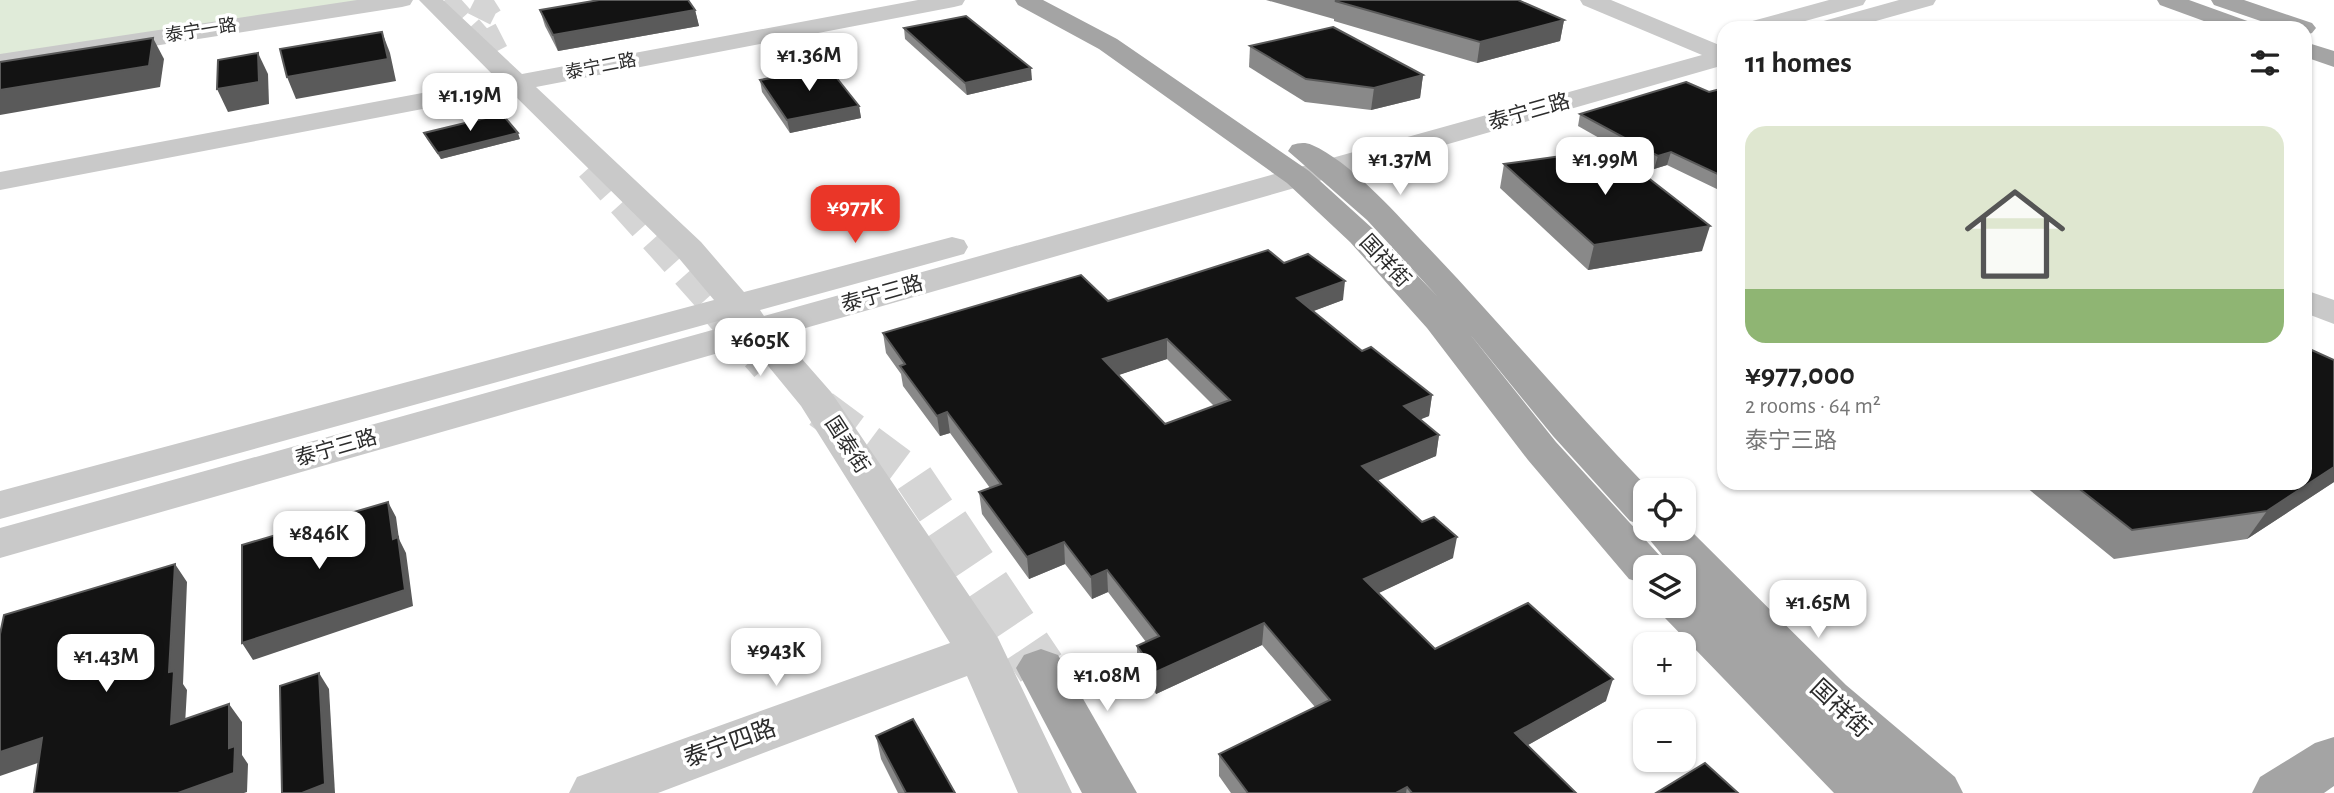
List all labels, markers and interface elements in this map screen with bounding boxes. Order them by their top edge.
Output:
street label: 泰宁一路 [164,15,238,46]
pin: ¥1.36M [752,34,866,93]
text: ¥1.36M [777,44,842,67]
icon: filters [2246,44,2284,82]
text: 11 homes [1745,48,1852,78]
street label: 泰宁二路 [564,49,638,83]
pin: ¥1.19M [413,74,527,133]
text: ¥1.19M [438,84,502,107]
street label: 泰宁三路 [1485,89,1572,134]
pin: ¥1.37M [1343,138,1457,197]
pin: ¥1.99M [1548,138,1662,197]
text: ¥1.37M [1368,148,1432,171]
text: ¥1.99M [1572,148,1638,171]
icon: home [1952,171,2078,297]
pin: ¥977K [806,186,904,245]
text: ¥977K [827,196,883,219]
street label: 国祥街 [1356,230,1415,291]
street label: 泰宁三路 [838,271,925,316]
pin: ¥605K [711,318,809,378]
text: ¥605K [731,329,789,352]
text: ¥977,000 [1745,360,1855,390]
text: 2 rooms · 64 m² [1745,395,1881,418]
street label: 国泰街 [821,412,874,477]
street label: 泰宁三路 [292,425,379,470]
text: 泰宁三路 [1745,430,1837,453]
map controls [1633,478,1696,772]
button: locate [1633,478,1696,541]
pin: ¥846K [270,512,368,571]
text: ¥846K [289,522,349,545]
button: layers [1633,555,1696,618]
pin: ¥1.65M [1761,580,1875,640]
text: ¥1.65M [1785,591,1851,614]
pin: ¥943K [727,628,825,688]
button: + [1633,632,1696,695]
pin: ¥1.43M [49,634,163,694]
text: ¥943K [747,639,805,662]
text: ¥1.43M [73,645,139,668]
pin: ¥1.08M [1050,654,1164,713]
text: ¥1.08M [1073,664,1141,687]
street label: 国祥街 [1805,674,1876,742]
button: − [1633,709,1696,772]
street label: 泰宁四路 [680,714,779,772]

